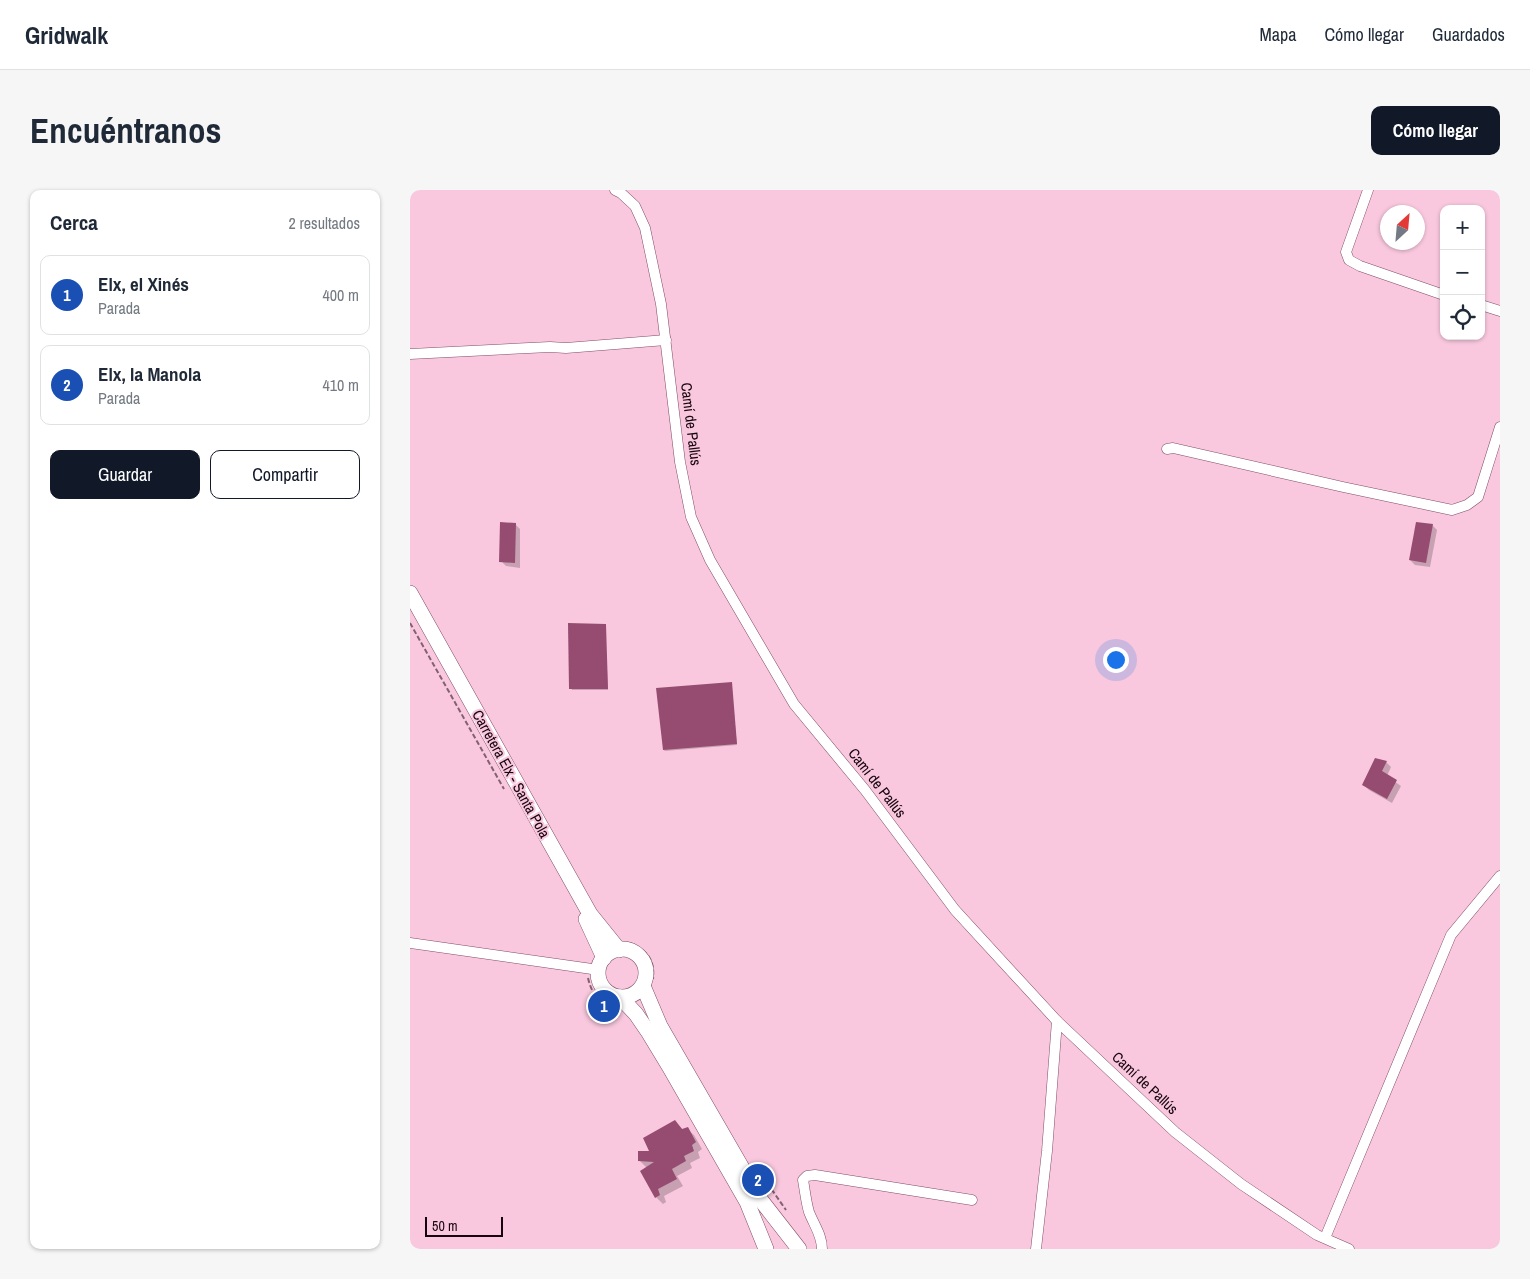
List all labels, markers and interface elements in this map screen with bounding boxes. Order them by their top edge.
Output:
text: Gridwalk [25,19,108,51]
text: Mapa [1259,22,1296,47]
text: Cómo llegar [1324,22,1404,47]
text: Guardados [1432,22,1505,47]
button: Cómo llegar [1371,106,1500,155]
text: Encuéntranos [30,107,221,154]
north arrow [1380,205,1425,250]
map controls [1440,205,1485,340]
button: + [1440,205,1485,250]
text: Cerca [50,208,98,237]
text: 2 resultados [289,212,360,234]
button: − [1440,250,1485,295]
text: Elx, el Xinés [98,271,189,297]
text: 1 [63,284,71,306]
text: 400 m [323,284,359,306]
button: locate [1440,295,1485,340]
text: Parada [98,297,140,319]
text: Elx, la Manola [98,361,201,387]
text: 2 [63,374,71,396]
text: 410 m [323,374,359,396]
street label: Camí de Pallús [676,381,707,467]
text: Parada [98,387,140,409]
button: Guardar [50,450,200,499]
button: Compartir [210,450,360,499]
your location [1103,647,1129,673]
street label: Carretera Elx - Santa Pola [467,706,555,842]
street label: Camí de Pallús [843,743,911,822]
pin: 1 [588,987,620,1025]
street label: Camí de Pallús [1108,1047,1183,1119]
pin: 2 [742,1161,774,1199]
scale bar [425,1214,502,1237]
text: 50 m [432,1217,458,1235]

